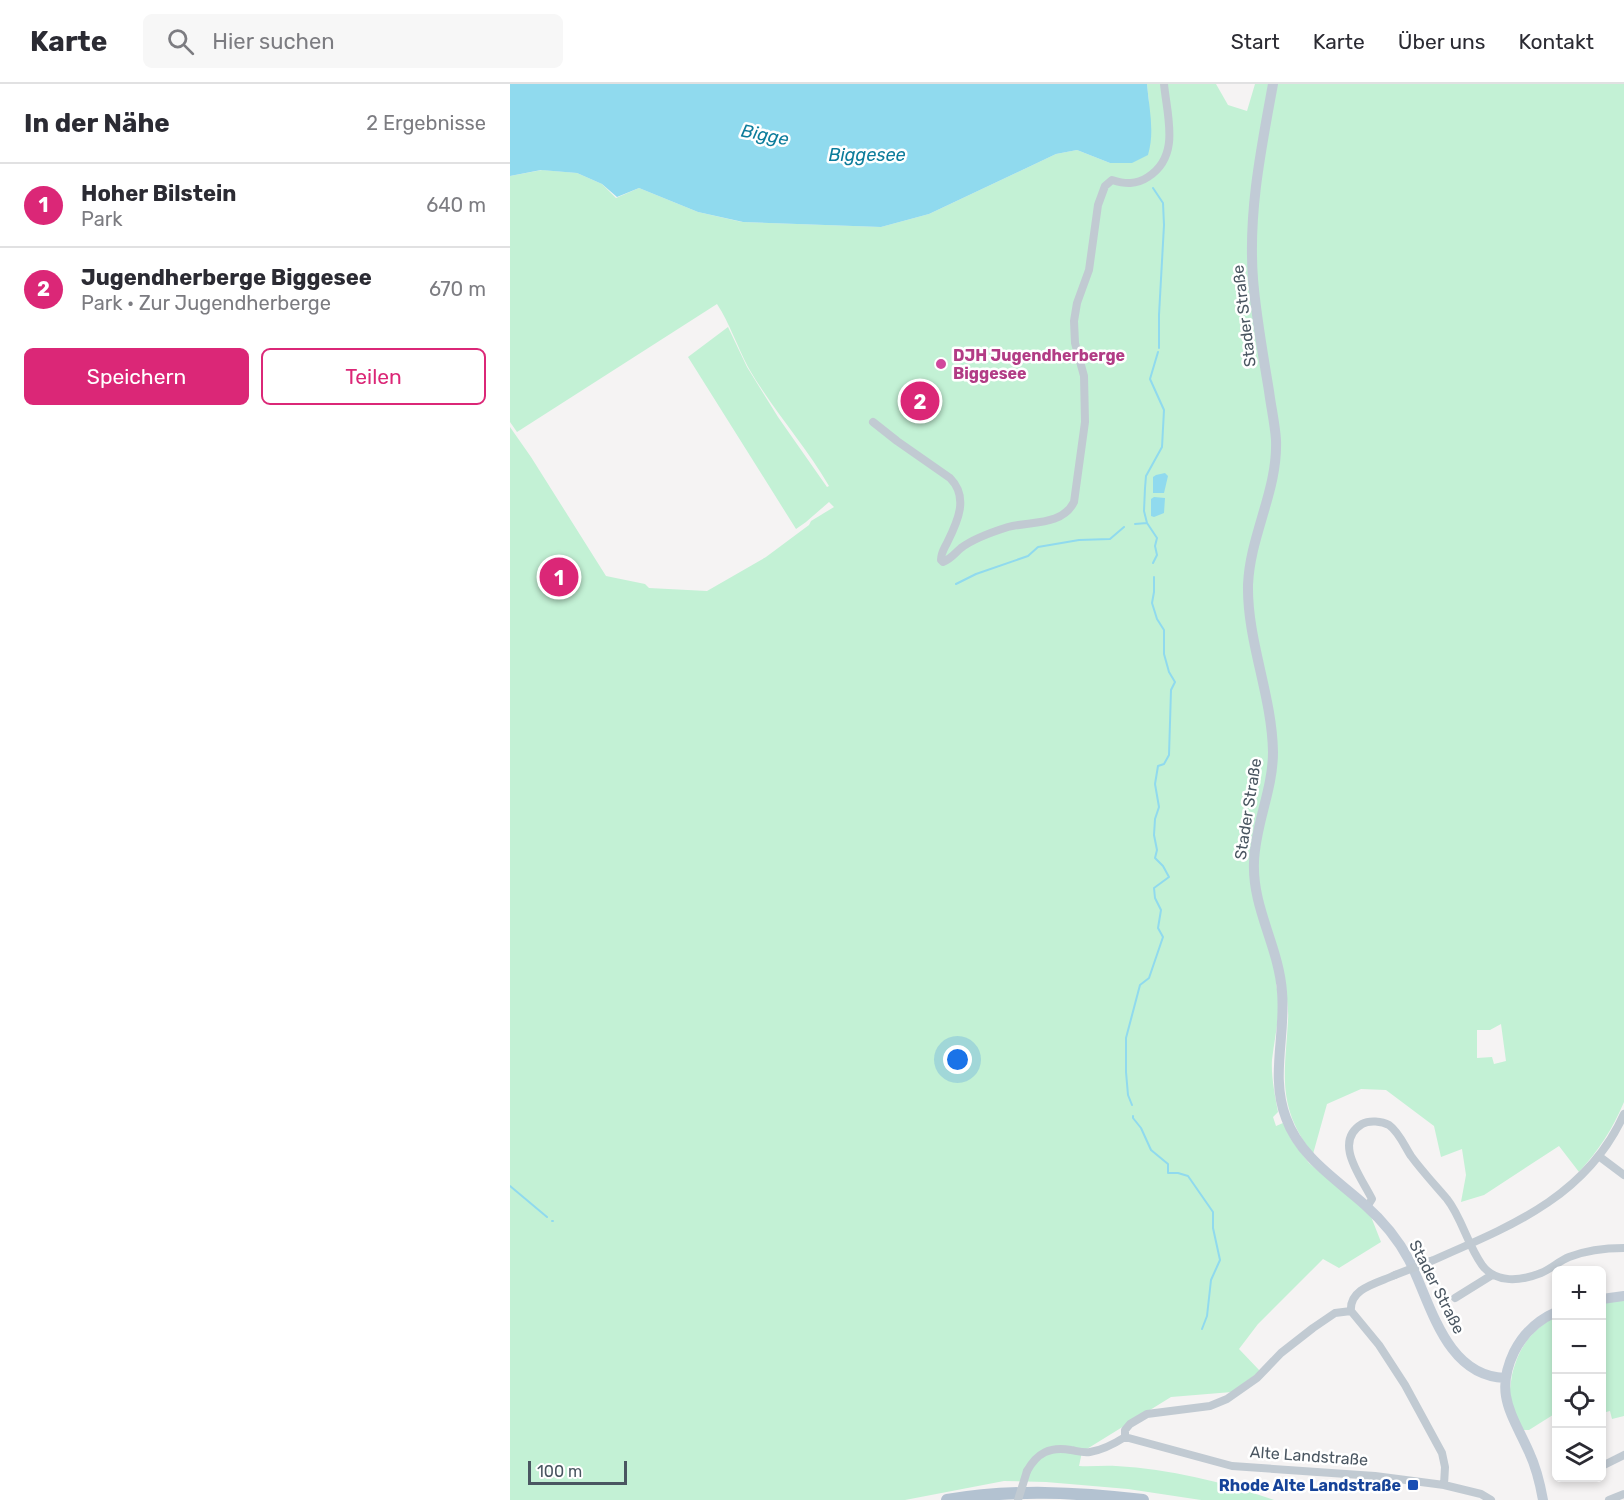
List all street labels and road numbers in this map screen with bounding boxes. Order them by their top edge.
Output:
street label: Stader Straße [1228,264,1260,368]
street label: Stader Straße [1231,757,1265,861]
street label: Stader Straße [1405,1237,1469,1337]
street label: Alte Landstraße [1249,1442,1369,1470]

